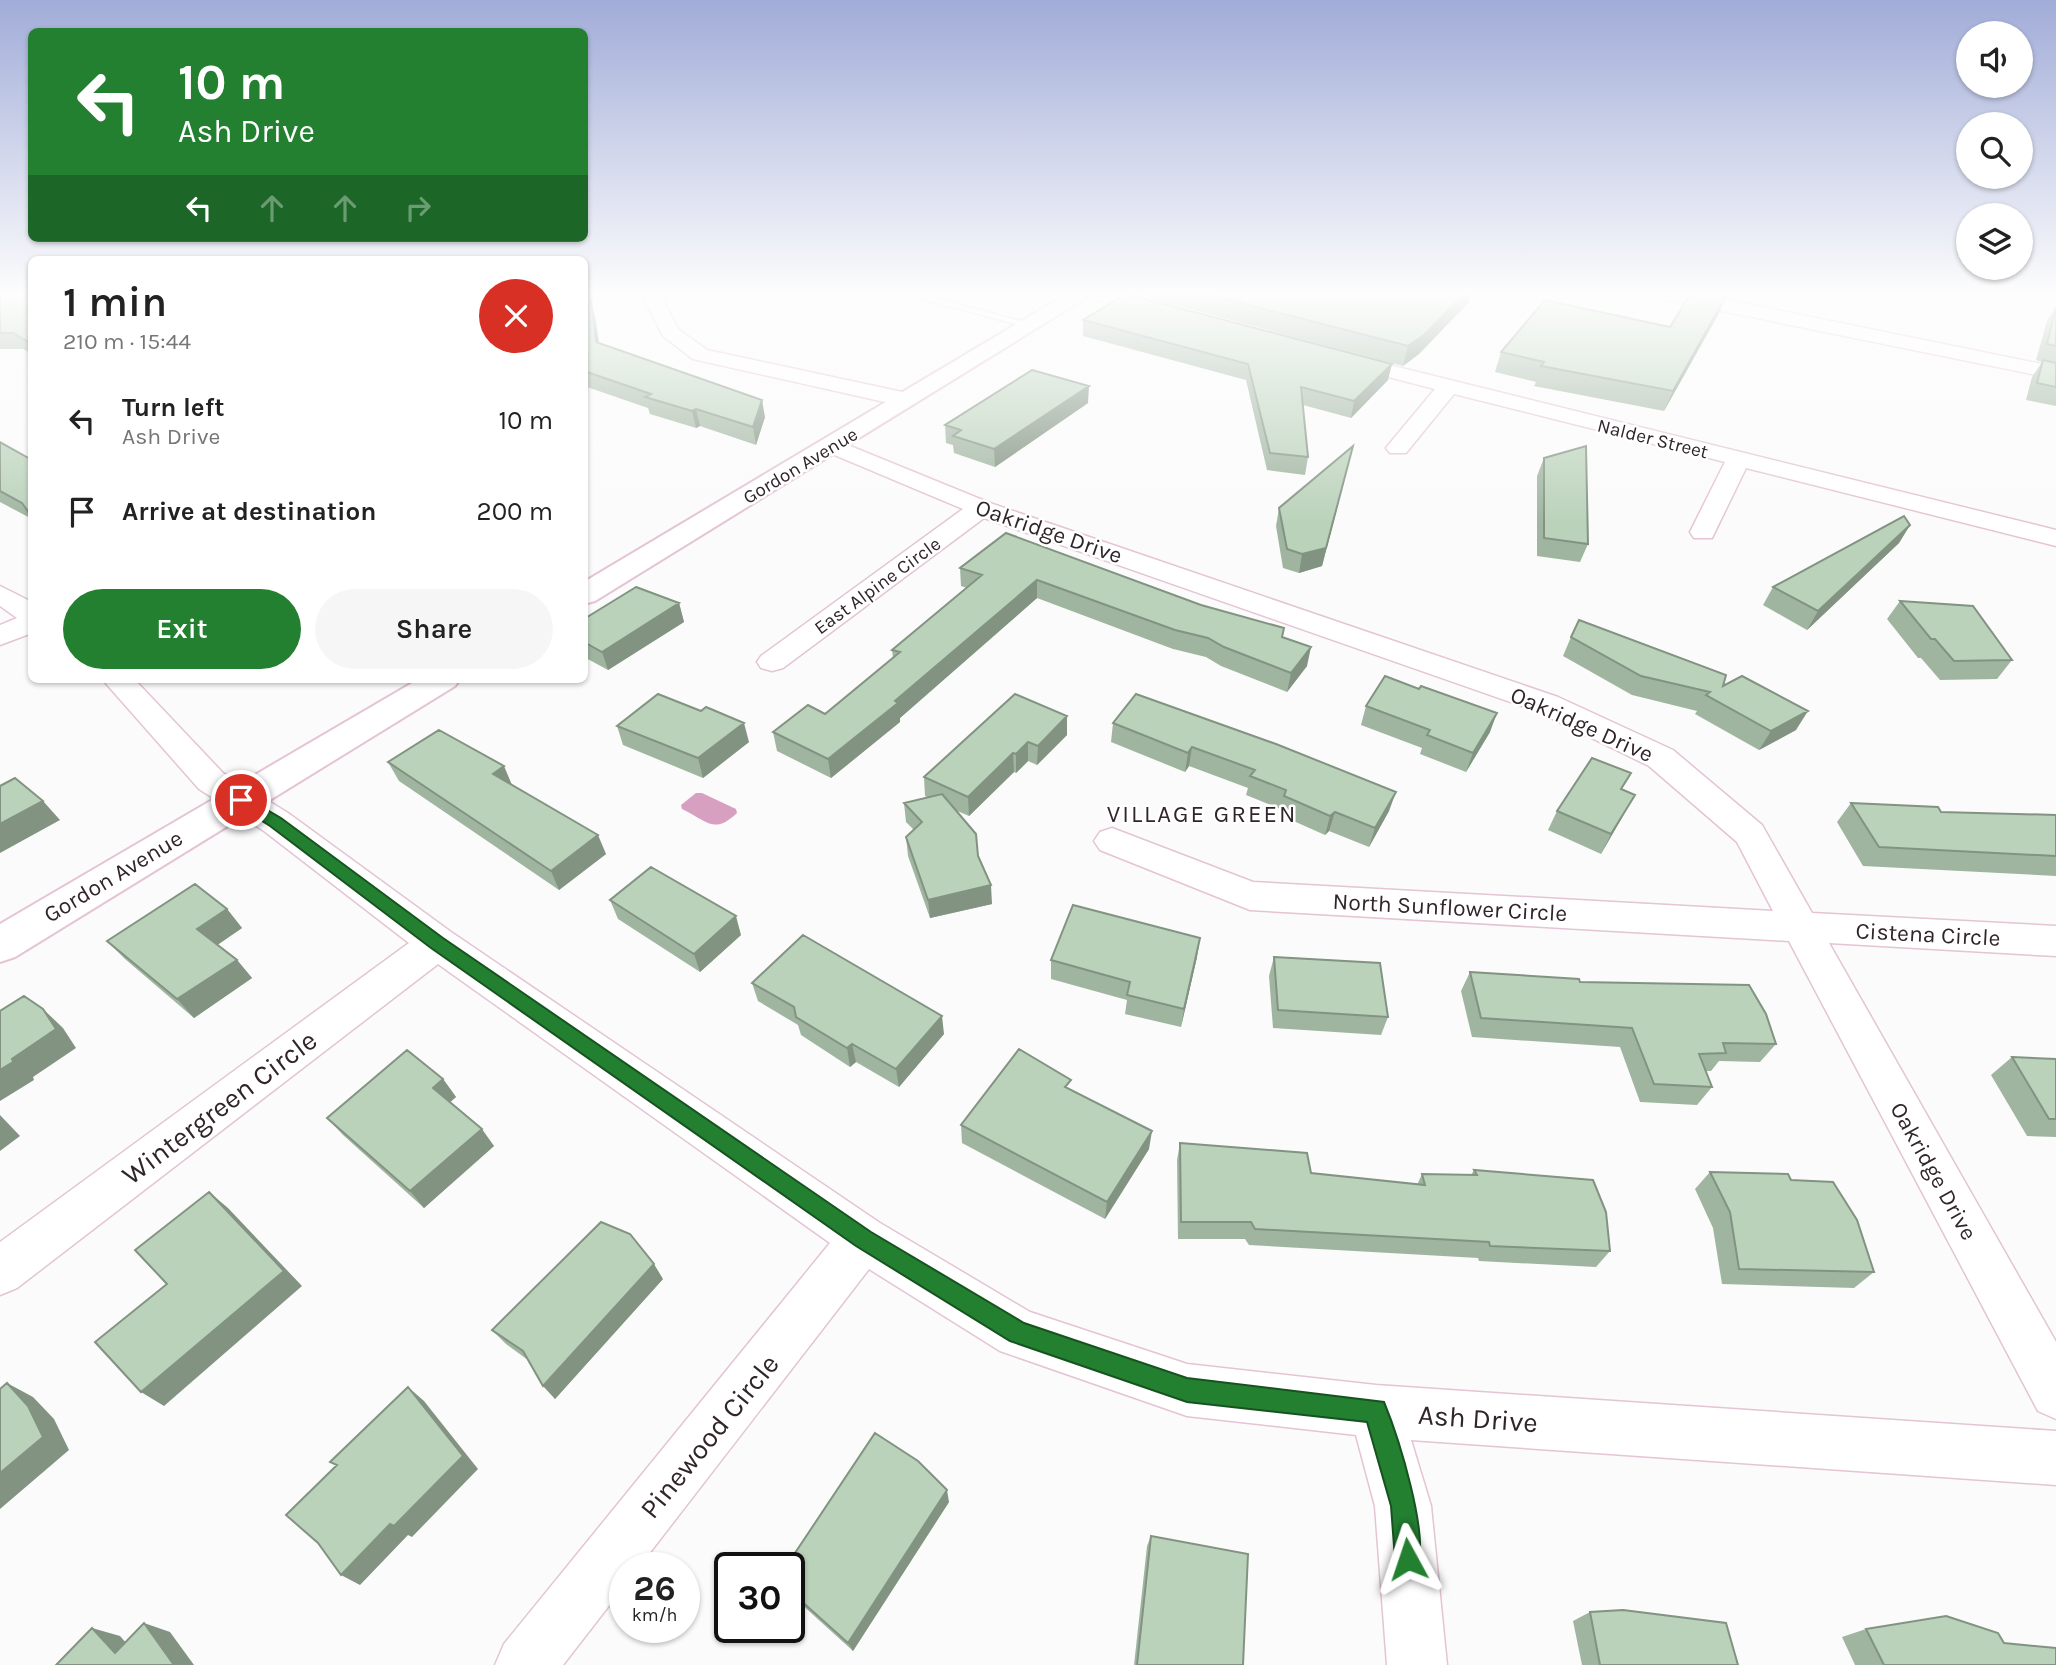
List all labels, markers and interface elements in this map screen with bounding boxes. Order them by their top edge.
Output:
map controls [1956,21,2033,280]
button: sound [1956,21,2033,98]
text: 10 m [178,54,285,111]
icon: left [63,56,154,147]
button: search [1956,112,2033,189]
text: Ash Drive [178,113,315,150]
icon: left [180,189,218,227]
icon: ahead [253,189,291,227]
icon: ahead [326,189,364,227]
icon: right [399,189,437,227]
button: layers [1956,203,2033,280]
text: 1 min [63,277,167,327]
button: close [479,279,553,353]
text: 210 m · 15:44 [63,328,191,355]
text: Turn left [122,392,224,423]
icon: left [63,402,101,440]
text: 10 m [498,405,553,436]
street label: Nalder Street [1595,415,1710,463]
text: Ash Drive [122,423,220,450]
street label: Gordon Avenue [739,423,862,509]
icon: arrive [63,493,101,531]
street label: Oakridge Drive [972,494,1126,569]
text: Arrive at destination [122,496,376,527]
text: 200 m [477,496,553,527]
street label: East Alpine Circle [810,533,945,639]
button: Exit [63,589,301,669]
button: Share [315,589,553,669]
street label: Oakridge Drive [1506,681,1657,768]
pin [211,770,271,830]
icon: arrive [222,781,260,819]
district label: VILLAGE GREEN [1107,800,1297,828]
street label: Gordon Avenue [39,824,187,928]
street label: North Sunflower Circle [1332,888,1568,927]
street label: Cistena Circle [1855,917,2001,952]
street label: Wintergreen Circle [115,1023,323,1191]
street label: Oakridge Drive [1885,1098,1983,1245]
street label: Pinewood Circle [633,1348,786,1525]
street label: Ash Drive [1417,1398,1539,1439]
position arrow [1371,1522,1445,1596]
speed limit sign: 30 [714,1552,805,1643]
text: 26 [633,1568,676,1609]
text: km/h [632,1604,677,1626]

